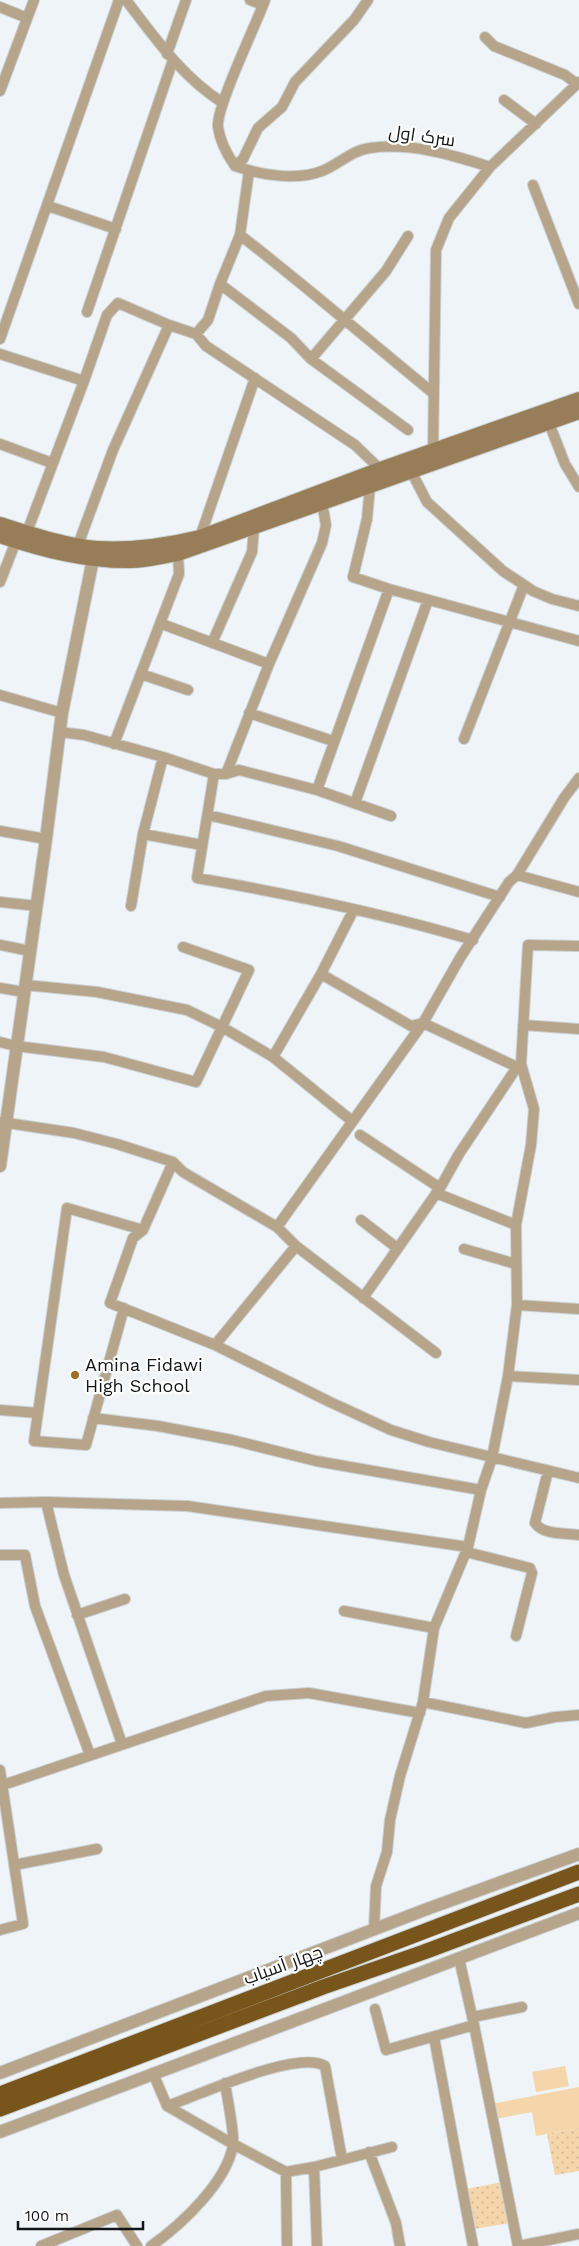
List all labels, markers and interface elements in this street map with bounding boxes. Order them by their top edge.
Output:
street label: سرک اول [387,120,457,152]
place label: Amina Fidawi High School [85,1354,203,1396]
marker: Amina Fidawi High School [69,1369,81,1381]
street label: چهار آسیاب [240,1941,326,1990]
scale bar [18,2198,142,2230]
text: 100 m [25,2207,69,2225]

